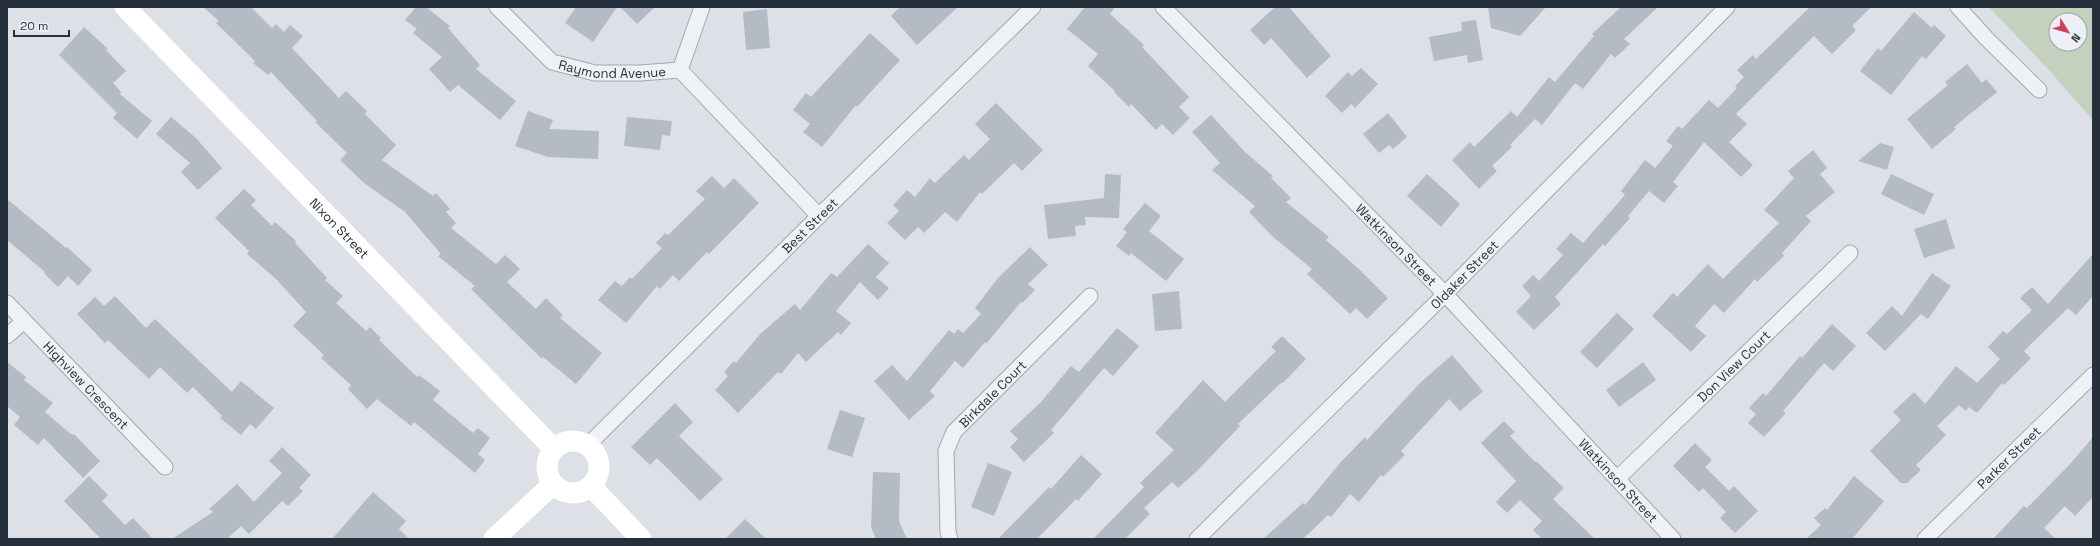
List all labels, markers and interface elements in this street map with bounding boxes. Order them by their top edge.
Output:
scale bar [14,12,69,38]
north arrow [2048,12,2088,52]
text: 20 m [20,18,48,34]
text: N [2068,31,2084,45]
street label: Raymond Avenue [557,56,667,82]
street label: Nixon Street [306,194,373,262]
street label: Best Street [778,194,842,257]
street label: Watkinson Street [1352,200,1440,290]
street label: Oldaker Street [1427,237,1502,313]
street label: Don View Court [1694,327,1774,406]
street label: Highview Crescent [39,338,132,433]
street label: Birkdale Court [955,357,1030,431]
street label: Parker Street [1974,423,2045,493]
street label: Watkinson Street [1575,435,1661,526]

